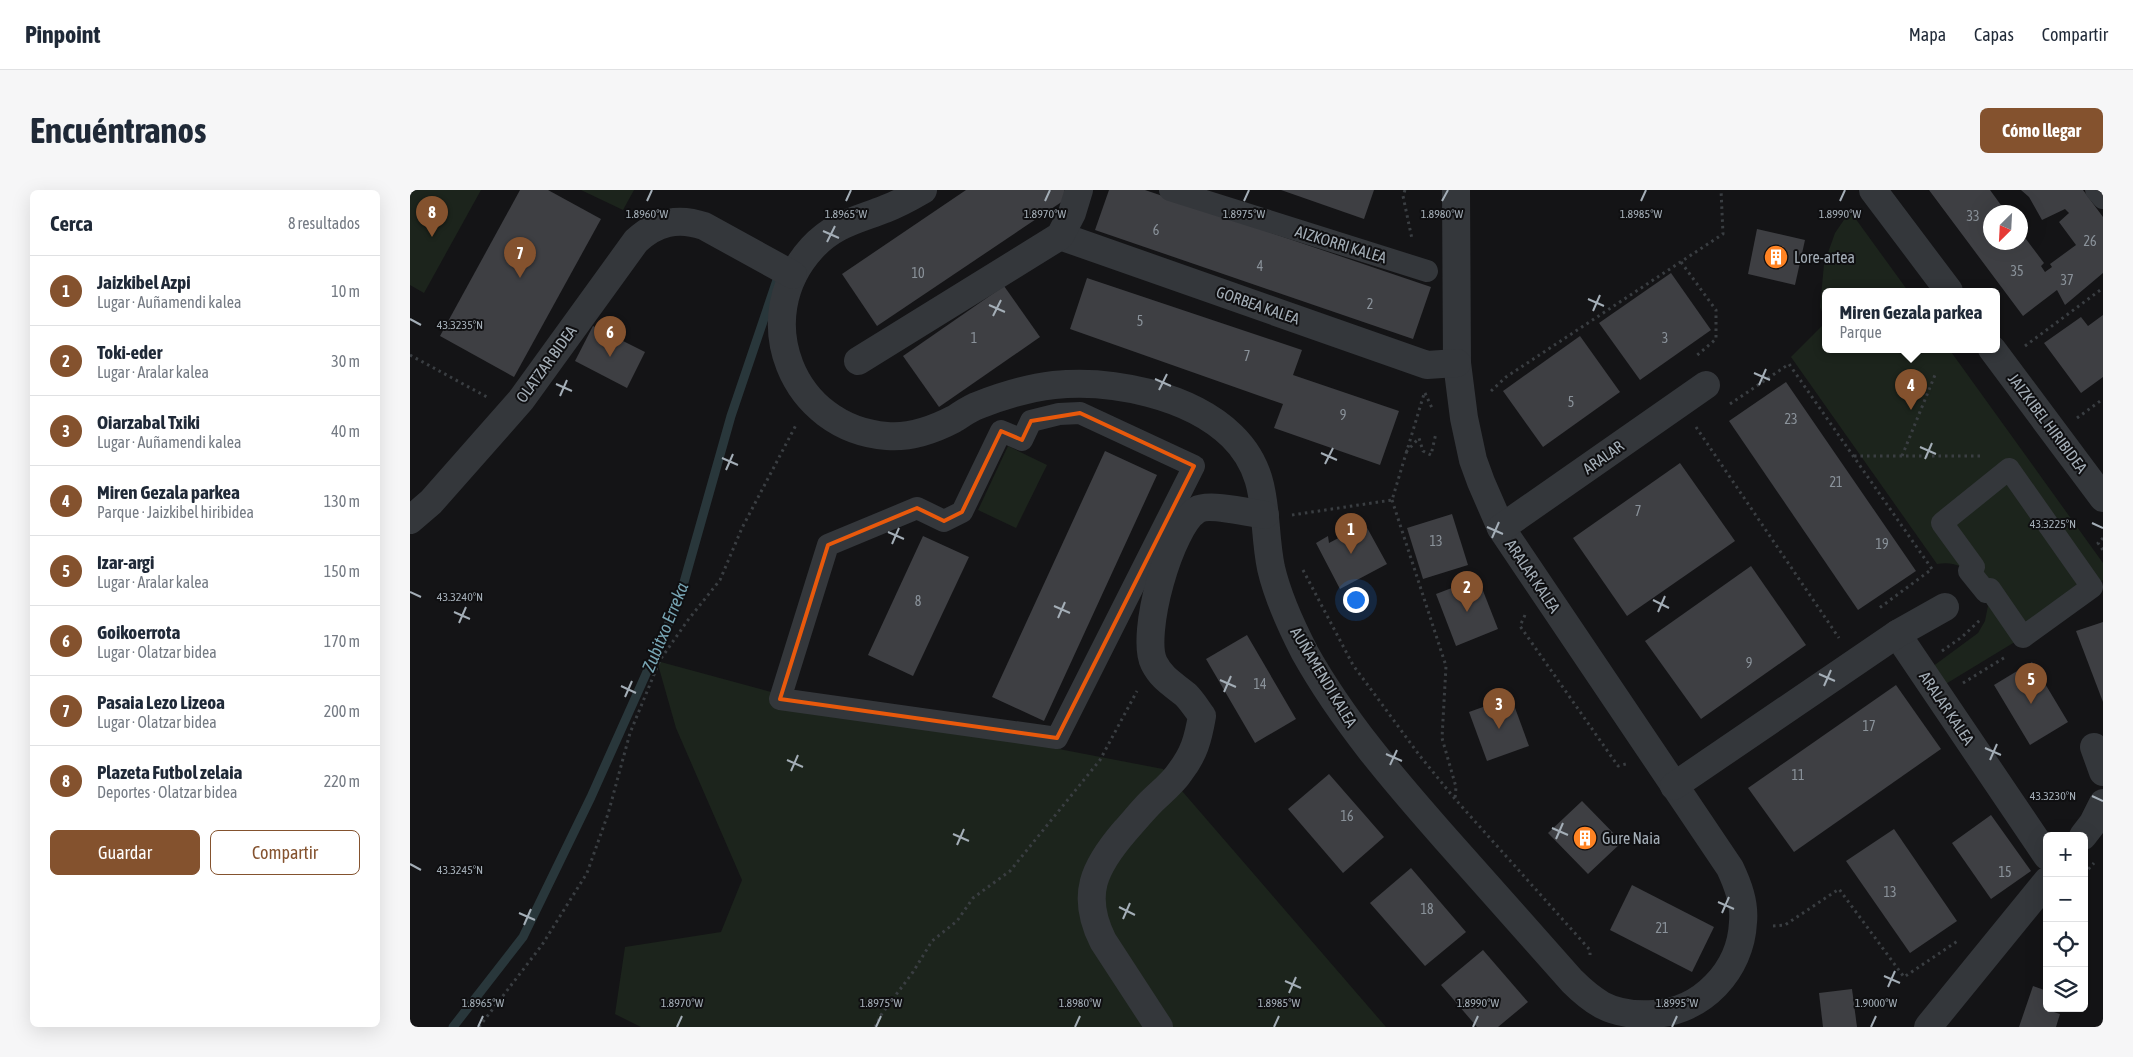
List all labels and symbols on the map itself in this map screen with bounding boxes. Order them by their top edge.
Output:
pin: 8 [416,196,448,237]
north arrow [1983,205,2028,250]
text: 1.8960°W [626,207,668,221]
text: 1.8965°W [825,207,867,221]
text: 1.8970°W [1024,207,1066,221]
text: 1.8975°W [1223,207,1265,221]
text: 1.8980°W [1421,207,1463,221]
text: 1.8985°W [1620,207,1662,221]
text: 1.8990°W [1819,207,1861,221]
house number: 33 [1966,208,1980,224]
house number: 6 [1153,222,1160,238]
street label: AIZKORRI KALEA [1293,222,1389,266]
house number: 26 [2083,233,2097,249]
pin: 7 [504,237,536,278]
building icon: Lore-artea [1763,244,1789,270]
place label: Lore-artea [1794,248,1855,266]
house number: 4 [1257,258,1264,274]
house number: 35 [2010,263,2024,279]
house number: 10 [911,265,925,281]
house number: 37 [2060,272,2074,288]
street label: GORBEA KALEA [1214,282,1302,328]
house number: 2 [1367,296,1373,312]
house number: 5 [1137,313,1143,329]
pin: 6 [594,316,626,357]
text: 43.3235°N [437,318,483,332]
street label: OLATZAR BIDEA [512,322,580,406]
house number: 1 [971,330,977,346]
house number: 3 [1662,330,1668,346]
house number: 7 [1244,348,1250,364]
pin: 4 [1895,369,1927,410]
street label: JAIZKIBEL HIRIBIDEA [2005,370,2091,476]
house number: 5 [1568,394,1574,410]
house number: 9 [1340,407,1346,423]
house number: 23 [1784,411,1798,427]
street label: ARALAR [1579,437,1627,477]
house number: 21 [1829,474,1843,490]
house number: 7 [1635,503,1641,519]
pin: 1 [1335,513,1367,554]
text: 43.3225°N [2030,517,2076,531]
house number: 13 [1429,533,1443,549]
street label: ARALAR KALEA [1502,536,1564,616]
house number: 19 [1875,536,1889,552]
pin: 2 [1451,571,1483,612]
water label: Zubitxo Erreka [638,579,693,675]
your location [1343,587,1369,613]
text: 43.3240°N [437,590,483,604]
house number: 8 [915,593,922,609]
street label: AUÑAMENDI KALEA [1287,624,1361,730]
house number: 9 [1746,655,1752,671]
pin: 5 [2015,663,2047,704]
street label: ARALAR KALEA [1916,668,1978,748]
house number: 14 [1253,676,1267,692]
pin: 3 [1483,688,1515,729]
house number: 17 [1862,718,1876,734]
house number: 11 [1791,767,1805,783]
text: 43.3230°N [2030,789,2076,803]
house number: 16 [1340,808,1354,824]
building icon: Gure Naia [1572,825,1598,851]
place label: Gure Naia [1602,829,1660,847]
text: 43.3245°N [437,863,483,877]
house number: 15 [1998,864,2012,880]
house number: 13 [1883,884,1897,900]
house number: 18 [1420,901,1434,917]
house number: 21 [1655,920,1669,936]
text: 1.8965°W [462,996,504,1010]
text: 1.8970°W [661,996,703,1010]
text: 1.8975°W [860,996,902,1010]
text: 1.8980°W [1059,996,1101,1010]
text: 1.8985°W [1258,996,1300,1010]
text: 1.8990°W [1457,996,1499,1010]
text: 1.8995°W [1656,996,1698,1010]
text: 1.9000°W [1855,996,1897,1010]

